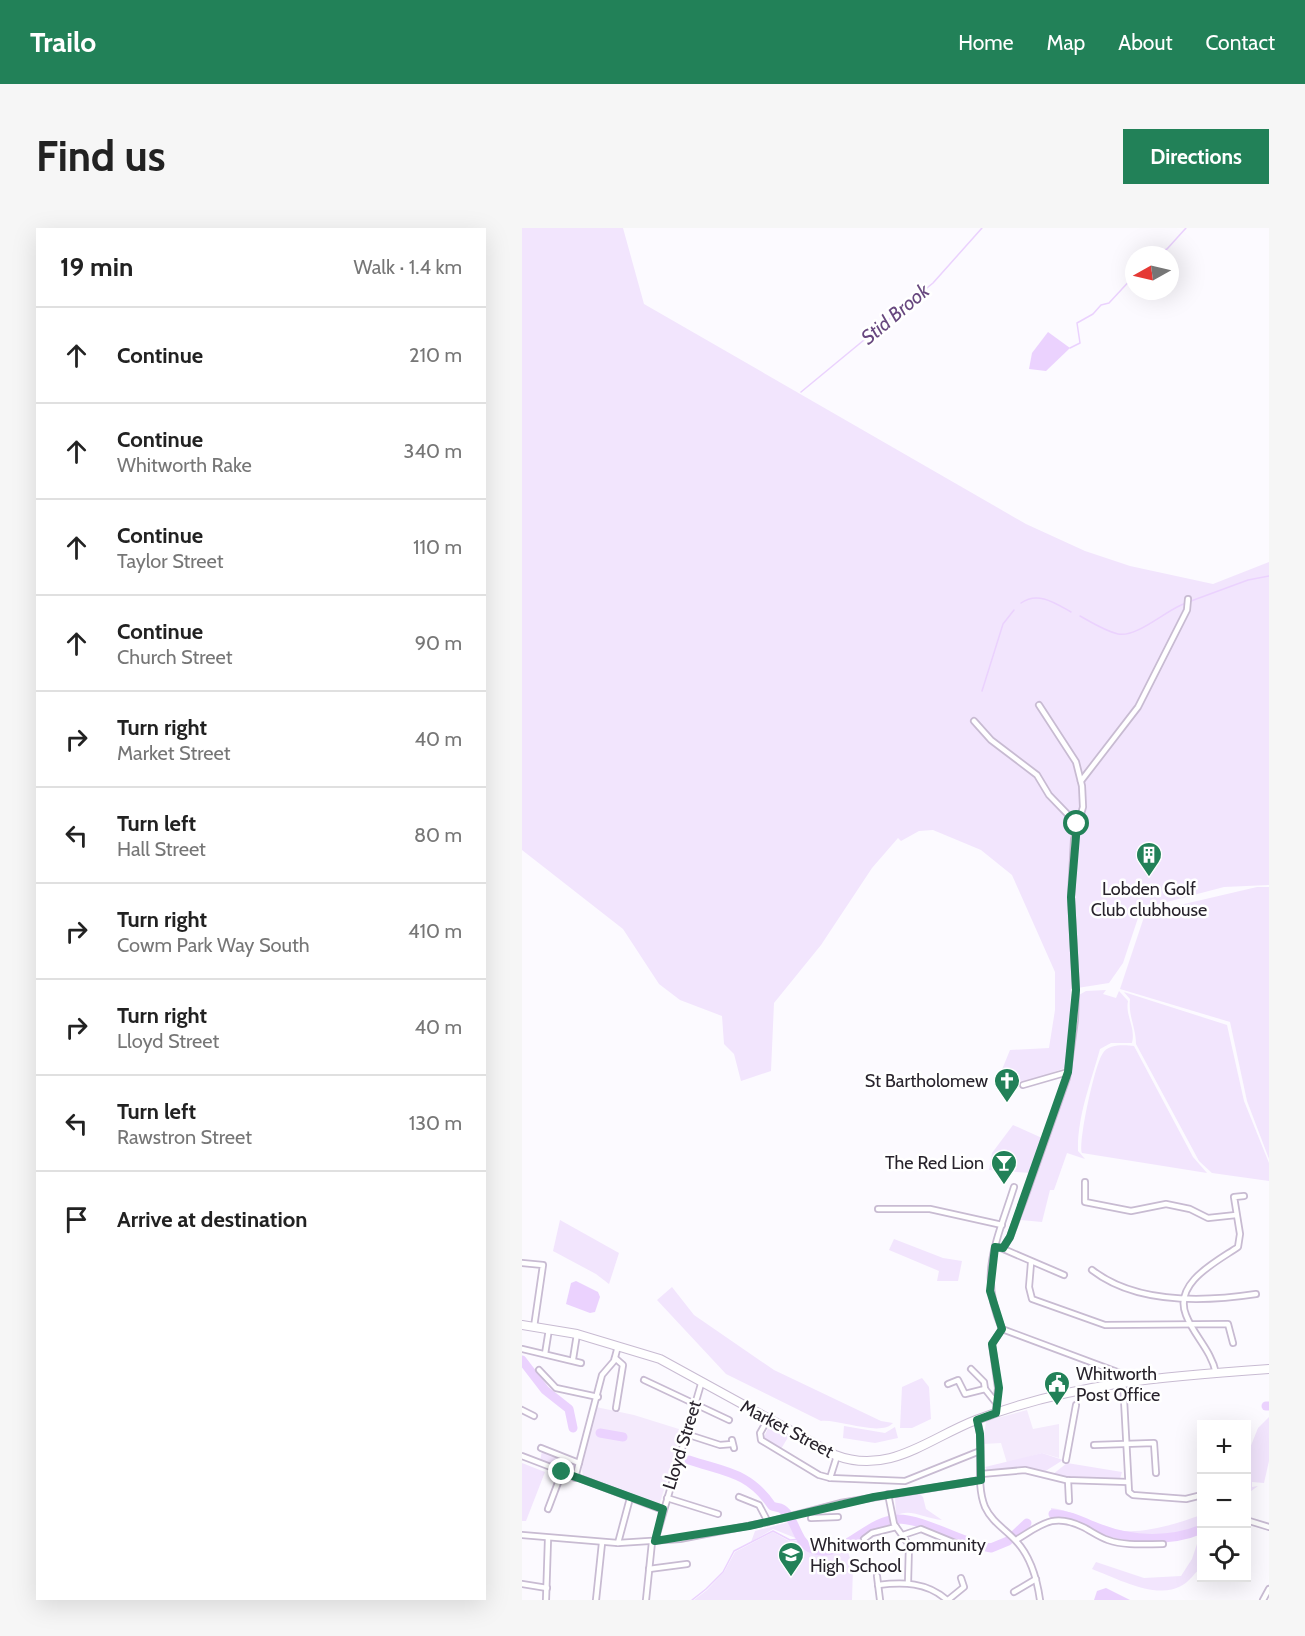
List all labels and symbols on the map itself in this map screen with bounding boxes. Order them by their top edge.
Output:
north arrow [1125,246,1179,300]
water label: Stid Brook [856,278,935,349]
route start [1063,810,1089,836]
building icon: Lobden Golf Club clubhouse [1134,840,1164,878]
place label: Lobden Golf Club clubhouse [1091,878,1207,921]
church icon: St Bartholomew [992,1066,1022,1104]
place label: St Bartholomew [865,1070,988,1092]
bar icon: The Red Lion [989,1148,1019,1186]
place label: The Red Lion [885,1152,984,1174]
place label: Whitworth Post Office [1076,1363,1160,1406]
public building icon: Whitworth Post Office [1042,1369,1072,1407]
street label: Market Street [737,1395,837,1463]
street label: Lloyd Street [658,1398,706,1492]
route end [548,1458,574,1484]
place label: Whitworth Community High School [810,1534,986,1577]
school or university icon: Whitworth Community High School [776,1540,806,1578]

